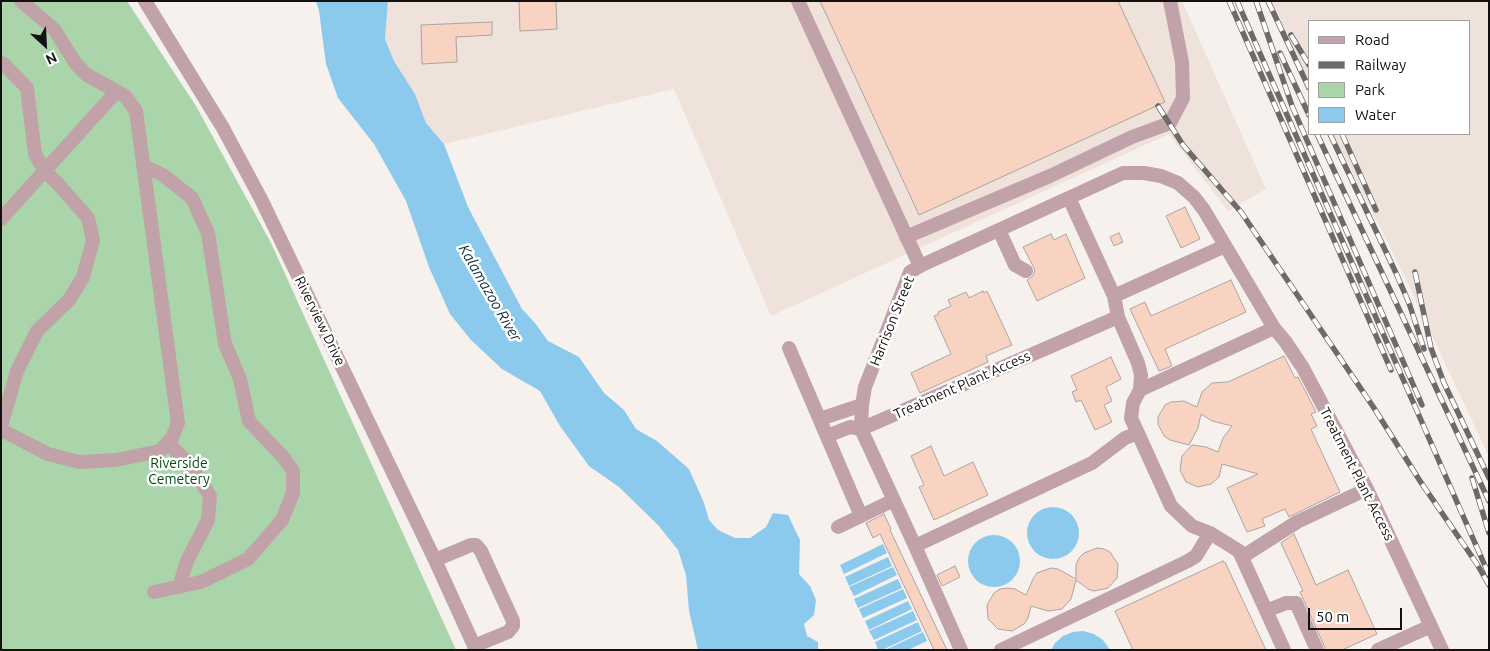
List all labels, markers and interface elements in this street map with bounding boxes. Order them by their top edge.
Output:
north arrow [20,20,70,70]
legend [1308,20,1470,135]
text: Road [1355,31,1390,48]
text: N [43,49,59,68]
text: Railway [1355,56,1406,73]
text: Park [1355,81,1385,98]
text: Water [1355,106,1396,123]
water label: Kalamazoo River [455,241,525,345]
street label: Riverview Drive [291,274,349,368]
street label: Harrison Street [866,274,918,368]
street label: Treatment Plant Access [891,347,1033,423]
street label: Treatment Plant Access [1316,405,1398,543]
park label: Riverside Cemetery [148,455,210,488]
scale bar [1310,598,1404,630]
text: 50 m [1316,608,1349,625]

